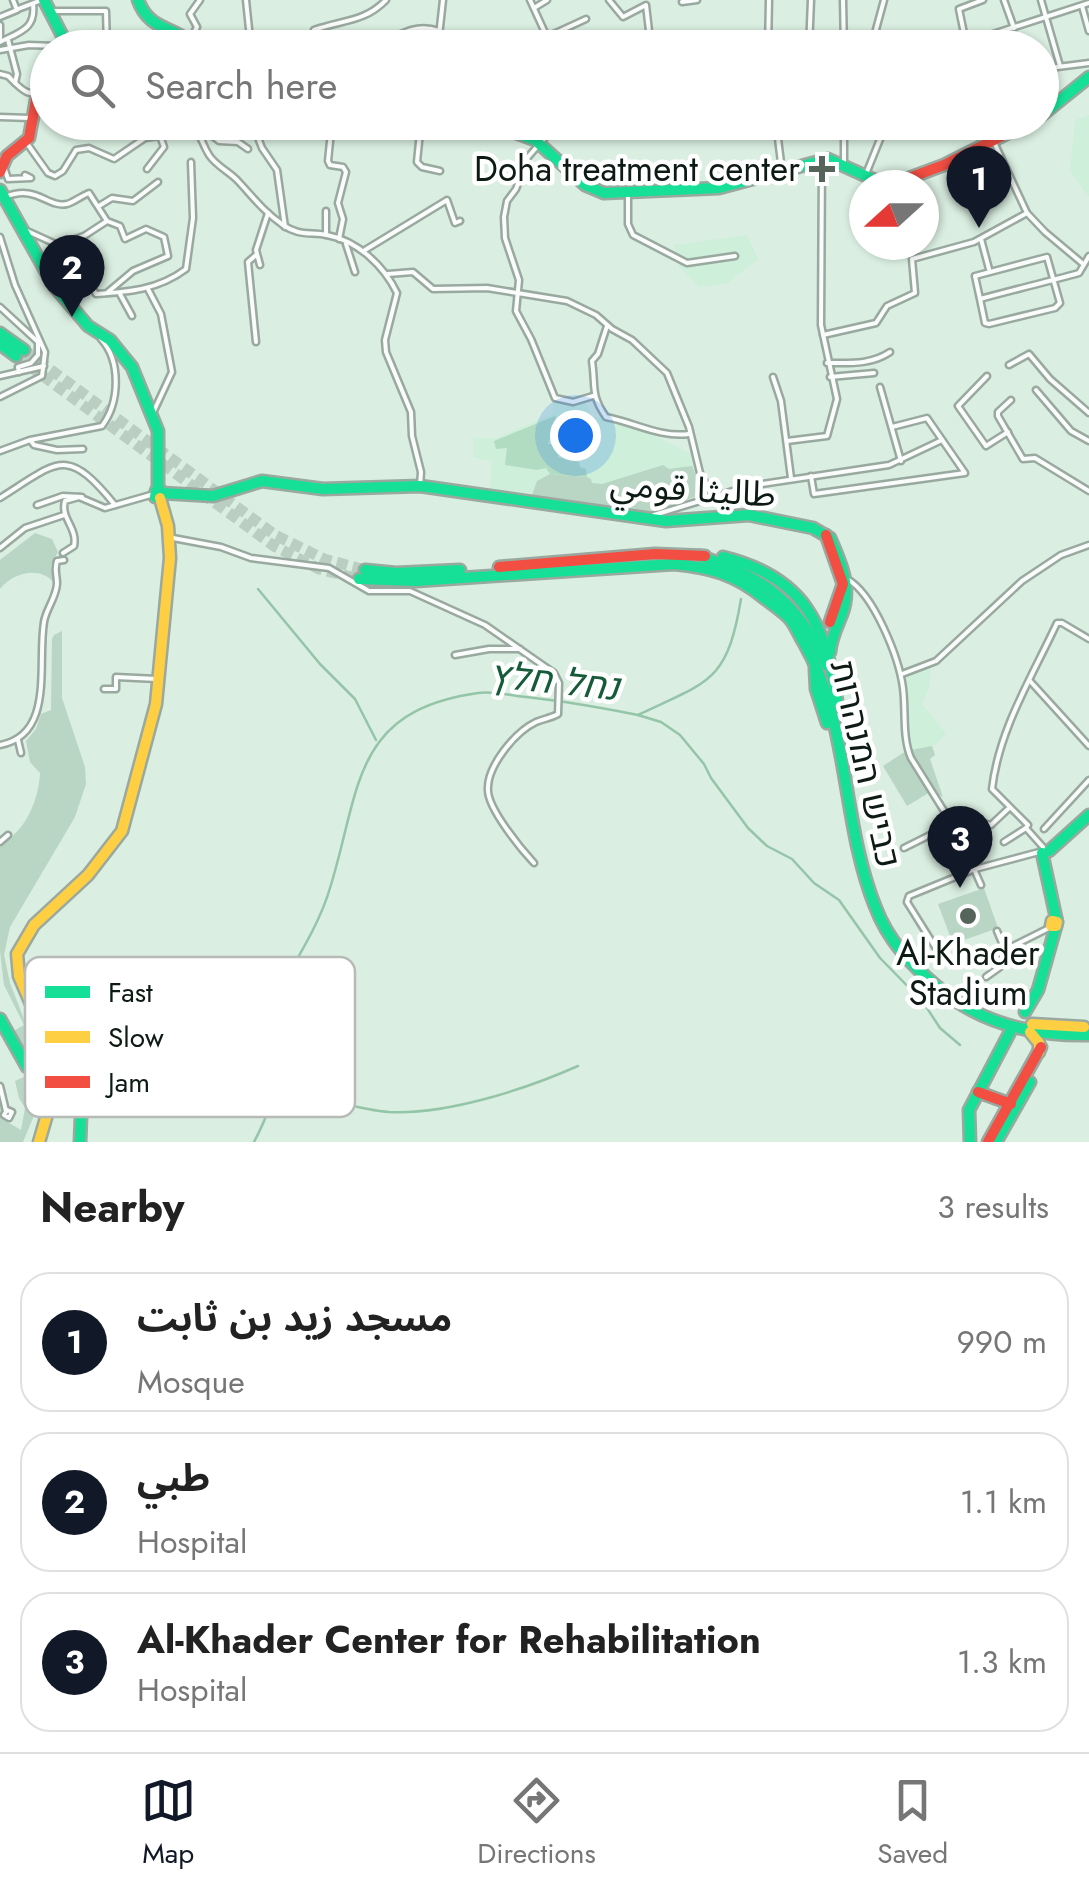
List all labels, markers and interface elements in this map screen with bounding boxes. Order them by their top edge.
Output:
search box [30,30,1059,140]
icon: search [65,58,120,113]
text: Search here [145,58,337,113]
place label: Doha treatment center [474,144,800,194]
pin: 1 [946,146,1012,228]
marker: Doha treatment center [809,156,835,182]
north arrow [849,170,939,260]
pin: 2 [40,234,104,317]
your location [550,410,601,461]
street label: طاليثا قومي [608,458,778,522]
water label: נחל חלץ [486,646,624,714]
street label: כביש המנהרות [818,655,914,873]
pin: 3 [928,806,992,888]
marker: Al-Khader Stadium [957,905,979,927]
place label: Al-Khader Stadium [896,928,1040,1018]
legend [25,957,355,1117]
text: Fast [108,972,153,1013]
text: Slow [108,1017,164,1058]
text: Jam [104,1062,150,1103]
text: Nearby [40,1177,184,1238]
text: 3 results [937,1184,1049,1230]
text: مسجد زيد بن ثابت [137,1290,452,1345]
text: 1 [66,1319,83,1365]
text: 990 m [956,1319,1047,1365]
text: Mosque [137,1359,245,1405]
text: طبي [137,1450,210,1505]
text: 2 [64,1479,85,1525]
text: 1.1 km [960,1479,1047,1525]
text: Hospital [137,1519,247,1565]
text: Al-Khader Center for Rehabilitation [137,1612,761,1667]
text: 3 [65,1639,84,1685]
text: 1.3 km [957,1639,1047,1685]
text: Hospital [137,1667,247,1713]
tab: Map [141,1773,196,1874]
tab: Directions [477,1773,596,1874]
tab: Saved [877,1773,948,1874]

